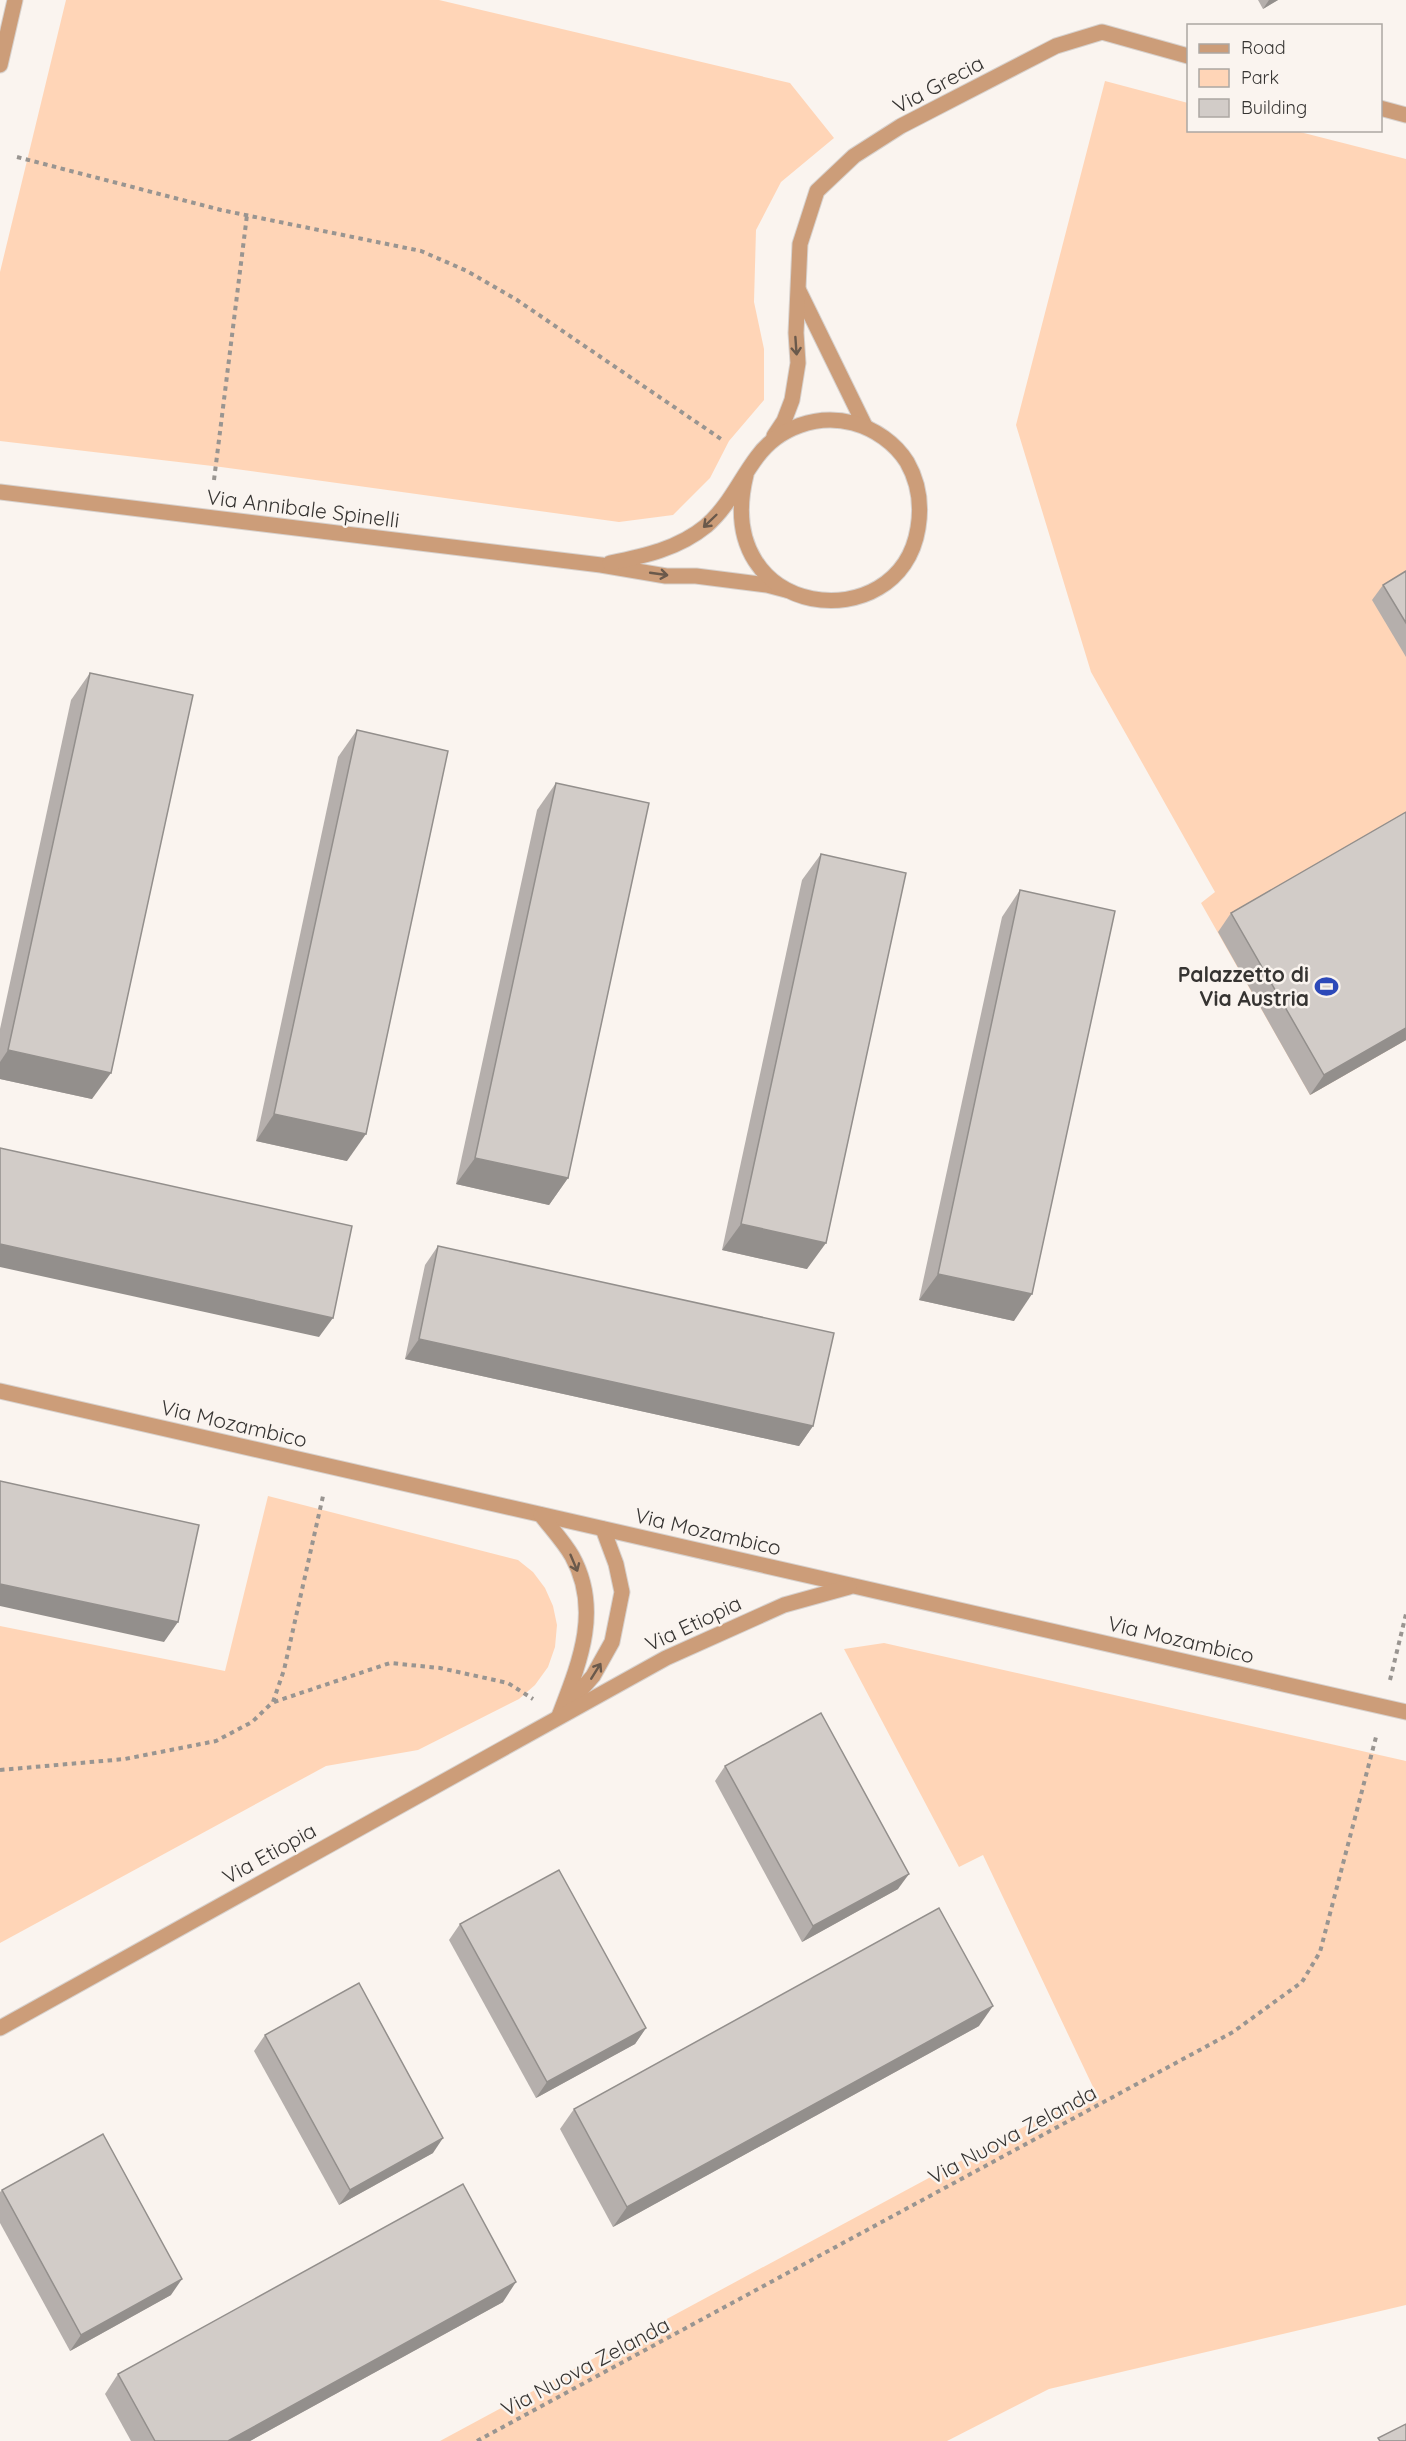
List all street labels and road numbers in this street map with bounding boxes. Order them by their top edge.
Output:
street label: Via Grecia [888,49,988,119]
street label: Via Annibale Spinelli [205,483,401,533]
street label: Via Mozambico [158,1394,310,1452]
street label: Via Mozambico [632,1502,784,1560]
street label: Via Etiopia [641,1589,745,1657]
street label: Via Mozambico [1105,1610,1257,1668]
street label: Via Etiopia [218,1817,320,1889]
street label: Via Nuova Zelanda [923,2079,1101,2189]
street label: Via Nuova Zelanda [496,2311,674,2421]

